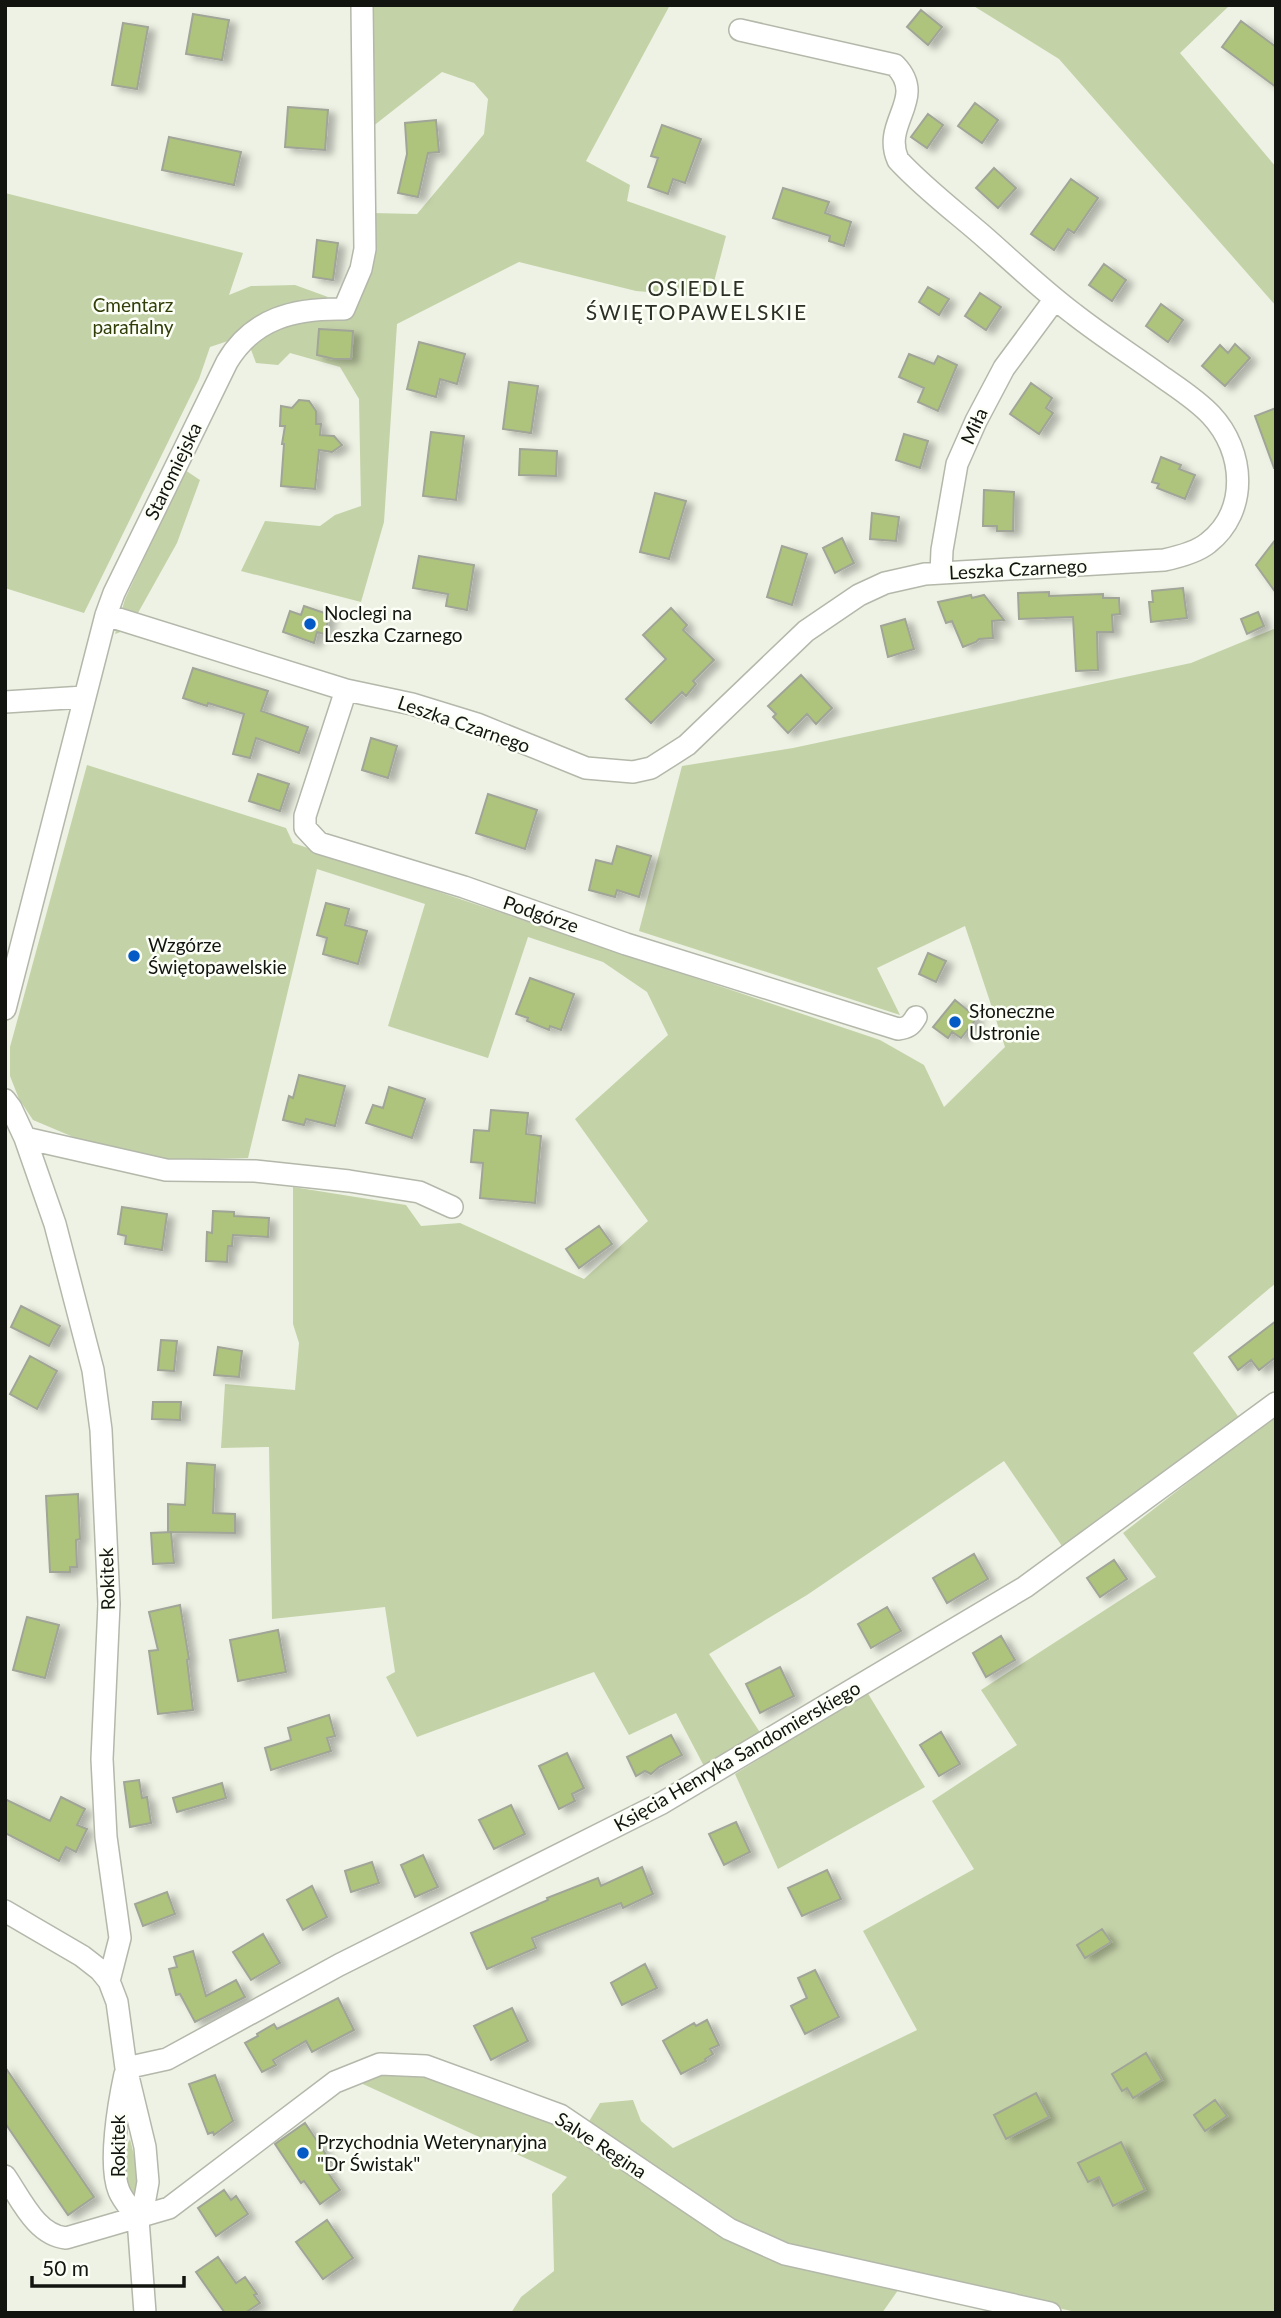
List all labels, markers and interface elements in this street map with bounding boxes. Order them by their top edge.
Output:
district label: OSIEDLE ŚWIĘTOPAWELSKIE [586,275,808,324]
park label: Cmentarz parafialny [92,293,174,338]
street label: Miła [955,404,992,448]
street label: Staromiejska [139,418,206,523]
street label: Leszka Czarnego [948,553,1088,584]
place label: Noclegi na Leszka Czarnego [324,601,463,646]
marker: Noclegi na Leszka Czarnego [302,616,318,632]
street label: Leszka Czarnego [395,690,533,757]
street label: Podgórze [500,890,582,937]
place label: Wzgórze Świętopawelskie [148,933,287,978]
marker: Wzgórze Świętopawelskie [126,948,142,964]
place label: Słoneczne Ustronie [969,999,1055,1044]
marker: Słoneczne Ustronie [947,1014,963,1030]
street label: Rokitek [94,1547,119,1611]
street label: Księcia Henryka Sandomierskiego [610,1675,864,1836]
street label: Salve Regina [551,2107,651,2183]
street label: Rokitek [106,2114,129,2177]
place label: Przychodnia Weterynaryjna "Dr Świstak" [317,2130,547,2175]
marker: Przychodnia Weterynaryjna "Dr Świstak" [295,2145,311,2161]
scale bar [32,2244,184,2288]
text: 50 m [42,2255,89,2280]

